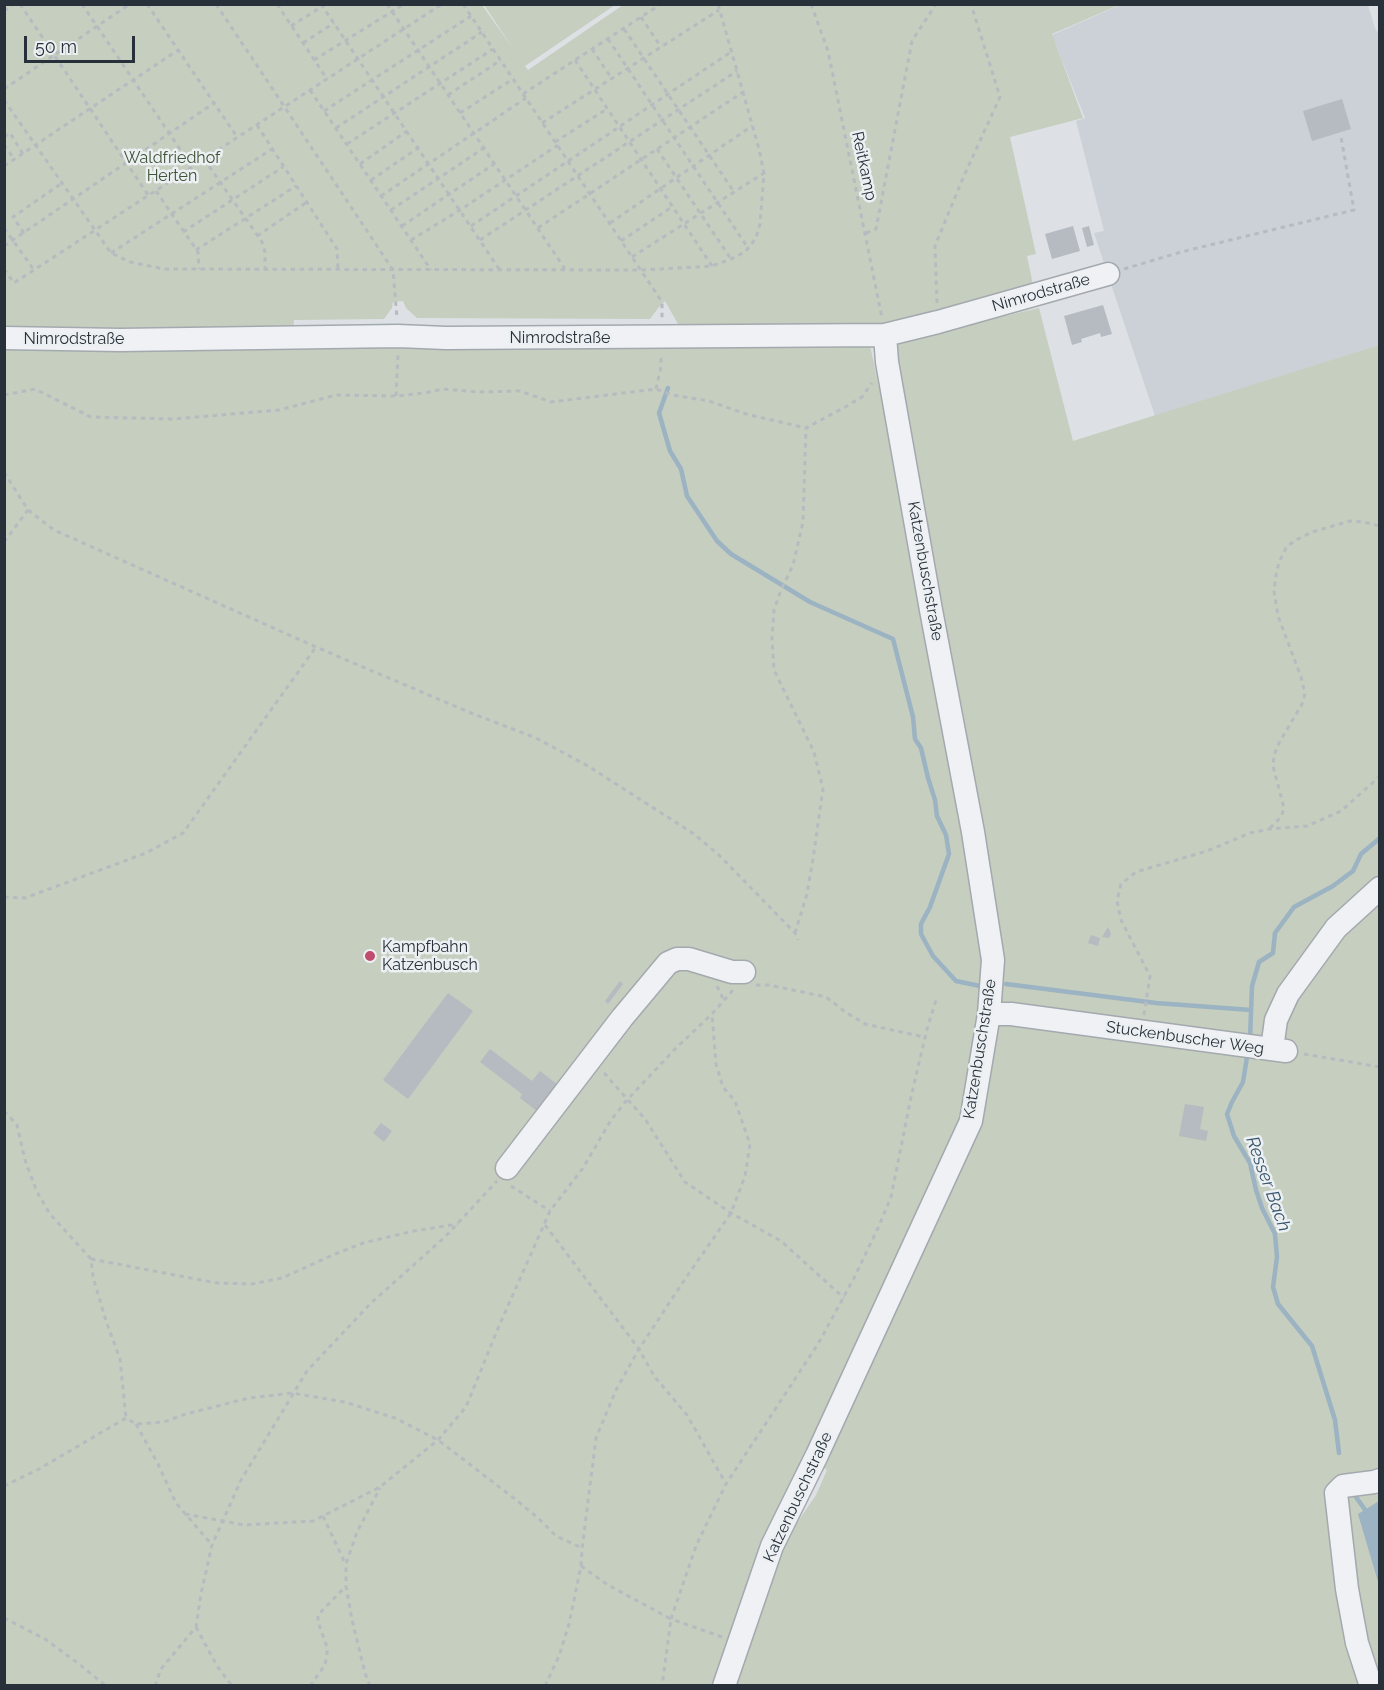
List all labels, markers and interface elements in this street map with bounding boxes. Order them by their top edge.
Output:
scale bar [27,24,138,62]
text: 50 m [35,36,77,57]
street label: Reitkamp [847,130,881,202]
park label: Waldfriedhof Herten [124,148,220,186]
street label: Nimrodstraße [990,270,1092,316]
street label: Nimrodstraße [510,328,610,348]
street label: Nimrodstraße [24,329,124,349]
street label: Katzenbuschstraße [903,500,947,642]
place label: Kampfbahn Katzenbusch [382,937,478,975]
marker: Kampfbahn Katzenbusch [363,949,377,963]
street label: Katzenbuschstraße [959,978,1001,1120]
street label: Stuckenbuscher Weg [1105,1017,1265,1059]
water label: Resser Bach [1241,1133,1295,1235]
street label: Katzenbuschstraße [759,1429,837,1565]

